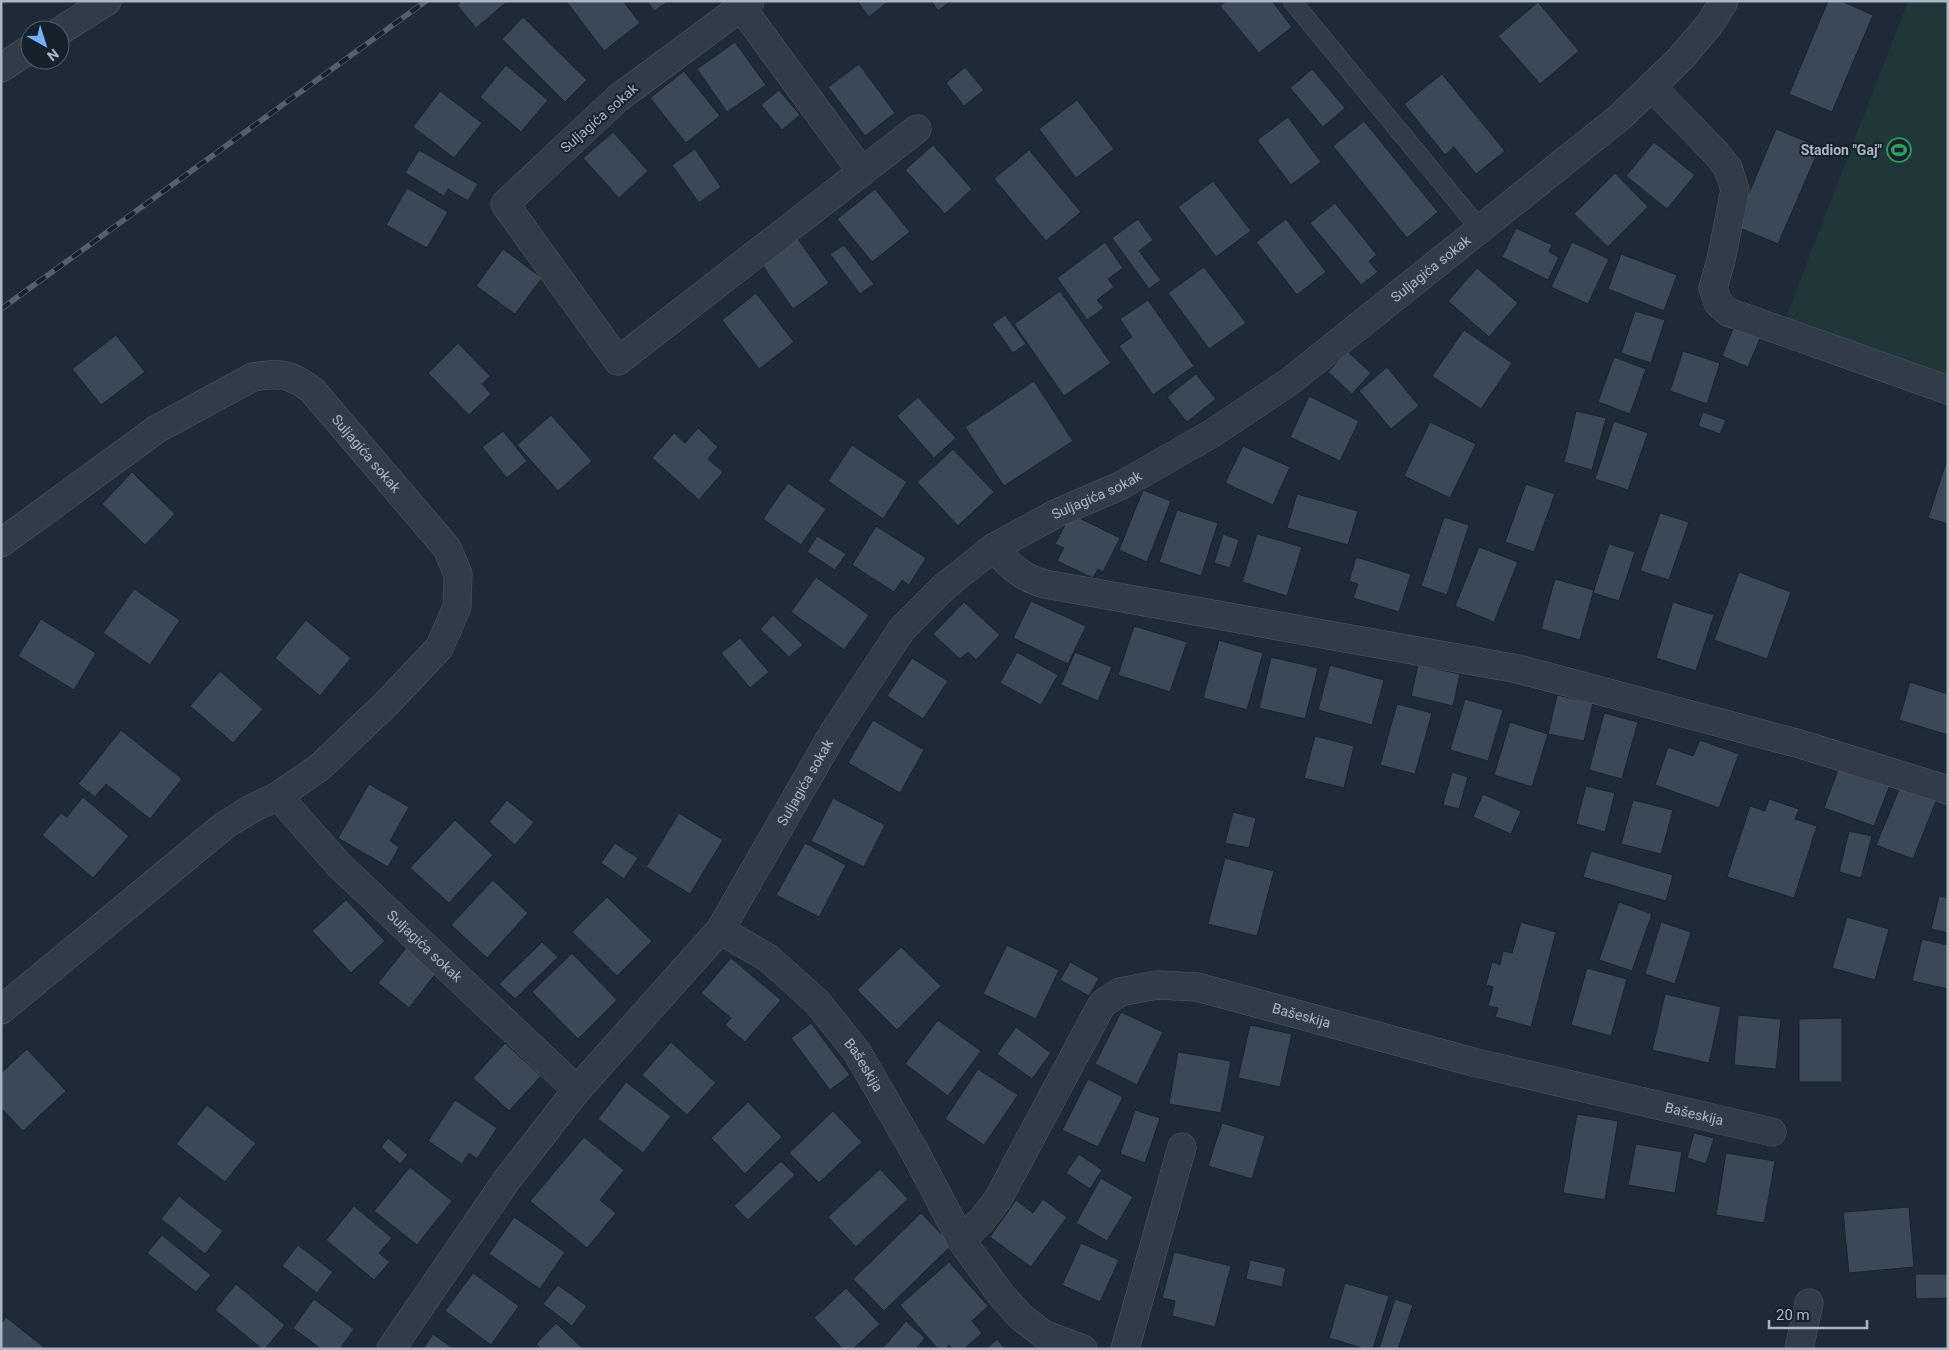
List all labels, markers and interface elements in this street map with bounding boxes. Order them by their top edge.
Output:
north arrow [20,20,70,70]
text: N [44,46,62,64]
street label: Suljagića sokak [557,80,642,156]
sports icon: Stadion "Gaj" [1886,137,1912,163]
place label: Stadion "Gaj" [1801,142,1883,158]
street label: Suljagića sokak [1388,231,1474,305]
street label: Suljagića sokak [329,411,405,496]
street label: Suljagića sokak [1049,467,1145,522]
street label: Suljagića sokak [774,735,837,828]
street label: Suljagića sokak [384,907,466,986]
street label: Bašeskija [1271,1000,1332,1031]
street label: Bašeskija [841,1035,886,1094]
street label: Bašeskija [1663,1099,1725,1128]
scale bar [1769,1298,1866,1330]
text: 20 m [1776,1306,1810,1324]

